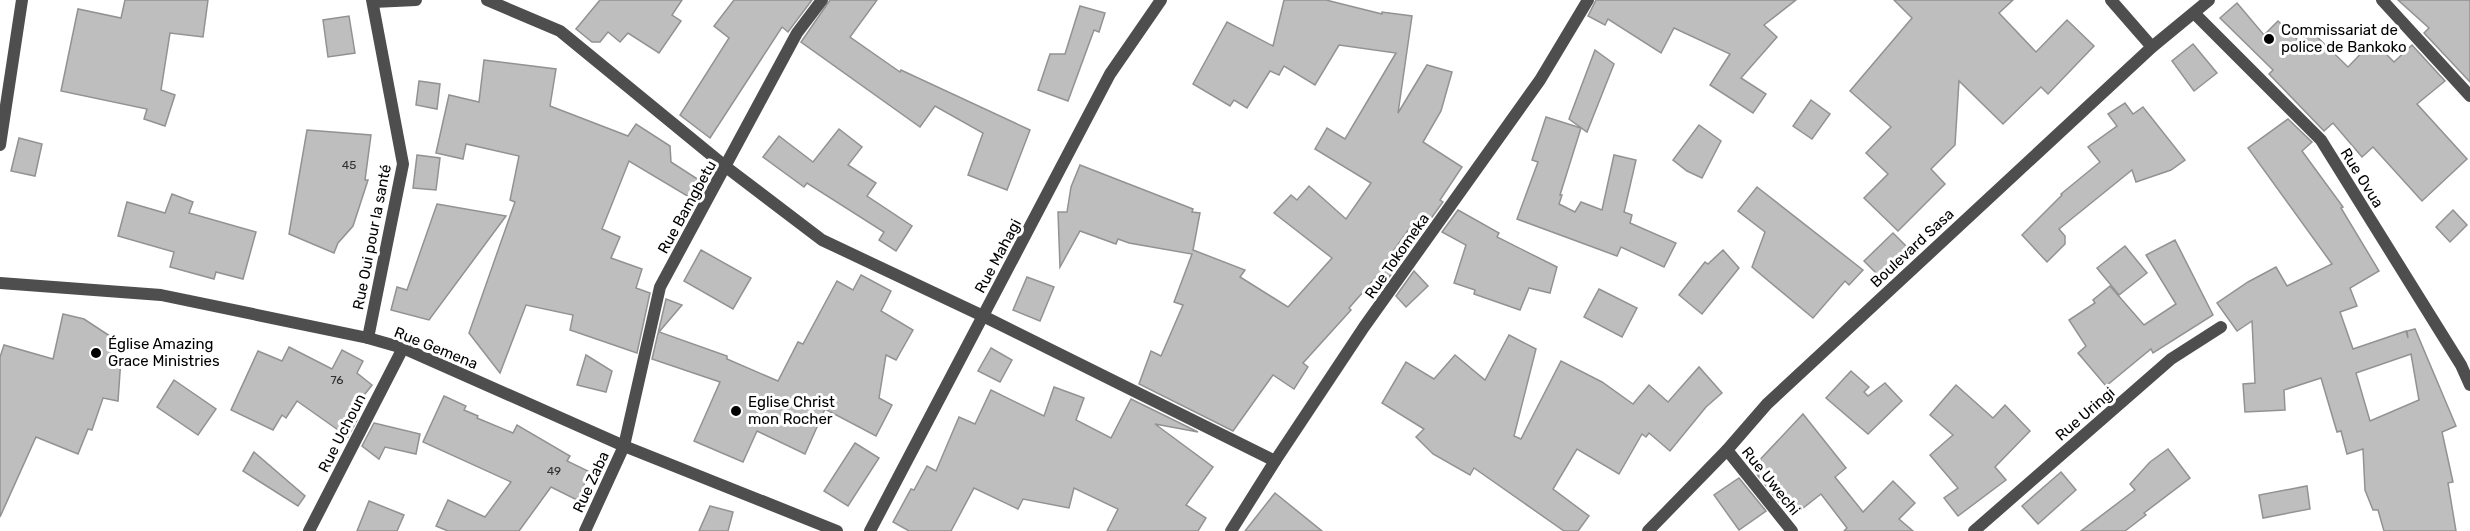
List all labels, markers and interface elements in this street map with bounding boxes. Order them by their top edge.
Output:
place label: Commissariat de police de Bankoko [2281,21,2407,56]
marker: Commissariat de police de Bankoko [2262,32,2276,46]
street label: Rue Ovua [2337,145,2387,211]
street label: Rue Bamgbetu [654,157,720,257]
house number: 45 [342,158,356,172]
street label: Rue Oui pour la santé [349,163,395,311]
street label: Boulevard Sasa [1867,205,1957,291]
street label: Rue Tokomeka [1361,210,1433,302]
street label: Rue Mahagi [971,216,1025,296]
street label: Rue Gemena [392,323,480,373]
place label: Église Amazing Grace Ministries [108,335,220,370]
marker: Église Amazing Grace Ministries [89,346,103,360]
house number: 76 [330,373,344,387]
street label: Rue Uringi [2052,383,2118,445]
street label: Rue Uchoun [315,391,369,475]
place label: Eglise Christ mon Rocher [748,393,835,428]
marker: Eglise Christ mon Rocher [729,404,743,418]
street label: Rue Uwechi [1738,443,1804,519]
street label: Rue Zaba [569,449,613,515]
house number: 49 [547,464,561,478]

